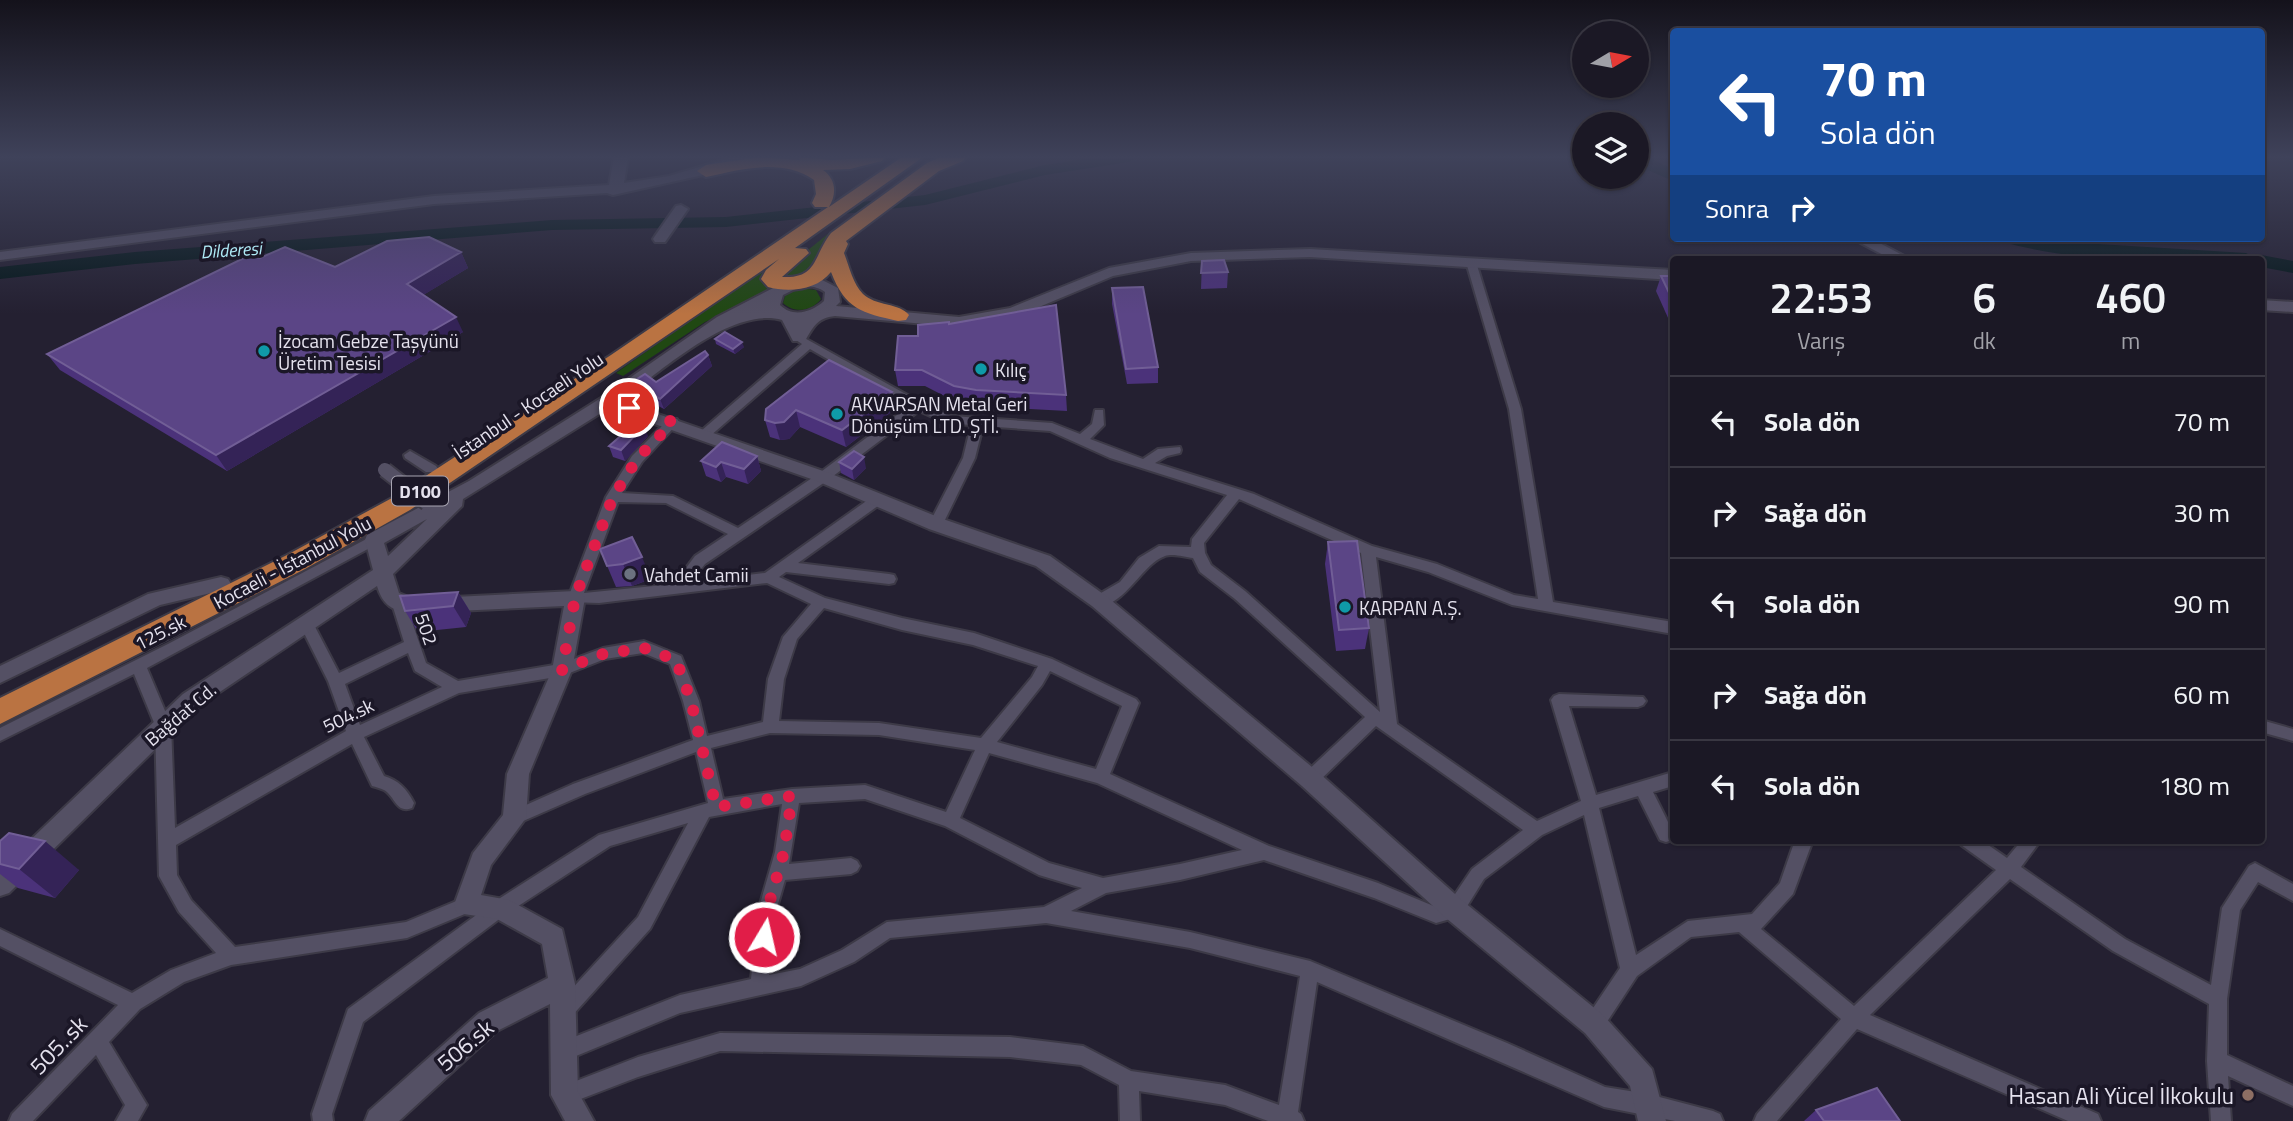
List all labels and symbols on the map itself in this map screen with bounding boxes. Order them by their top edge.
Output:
north arrow [1572,21,1648,98]
water label: Dilderesi [200,234,265,266]
place label: İzocam Gebze Taşyünü Üretim Tesisi [278,326,459,377]
marker: İzocam Gebze Taşyünü Üretim Tesisi [256,343,272,359]
street label: İstanbul - Kocaeli Yolu [447,344,609,466]
place label: Kılıç [995,355,1027,384]
marker: Kılıç [973,361,989,377]
pin [599,378,659,438]
place label: AKVARSAN Metal Geri Dönüşüm LTD. ŞTİ. [851,389,1027,440]
marker: AKVARSAN Metal Geri Dönüşüm LTD. ŞTİ. [829,406,845,422]
road number: D100 [392,476,448,505]
street label: Kocaeli - İstanbul Yolu [208,508,376,616]
place label: Vahdet Camii [644,560,749,589]
marker: Vahdet Camii [622,566,638,582]
place label: KARPAN A.Ş. [1359,593,1462,622]
marker: KARPAN A.Ş. [1337,599,1353,615]
street label: 125.sk [129,607,191,657]
street label: 502 [408,609,446,649]
street label: Bağdat Cd. [138,675,222,753]
street label: 504.sk [317,690,379,740]
position arrow [727,900,801,974]
street label: 505..sk [21,1008,95,1082]
street label: 506.sk [429,1011,501,1079]
place label: Hasan Ali Yücel İlkokulu [2009,1078,2234,1113]
marker: Hasan Ali Yücel İlkokulu [2240,1087,2256,1103]

